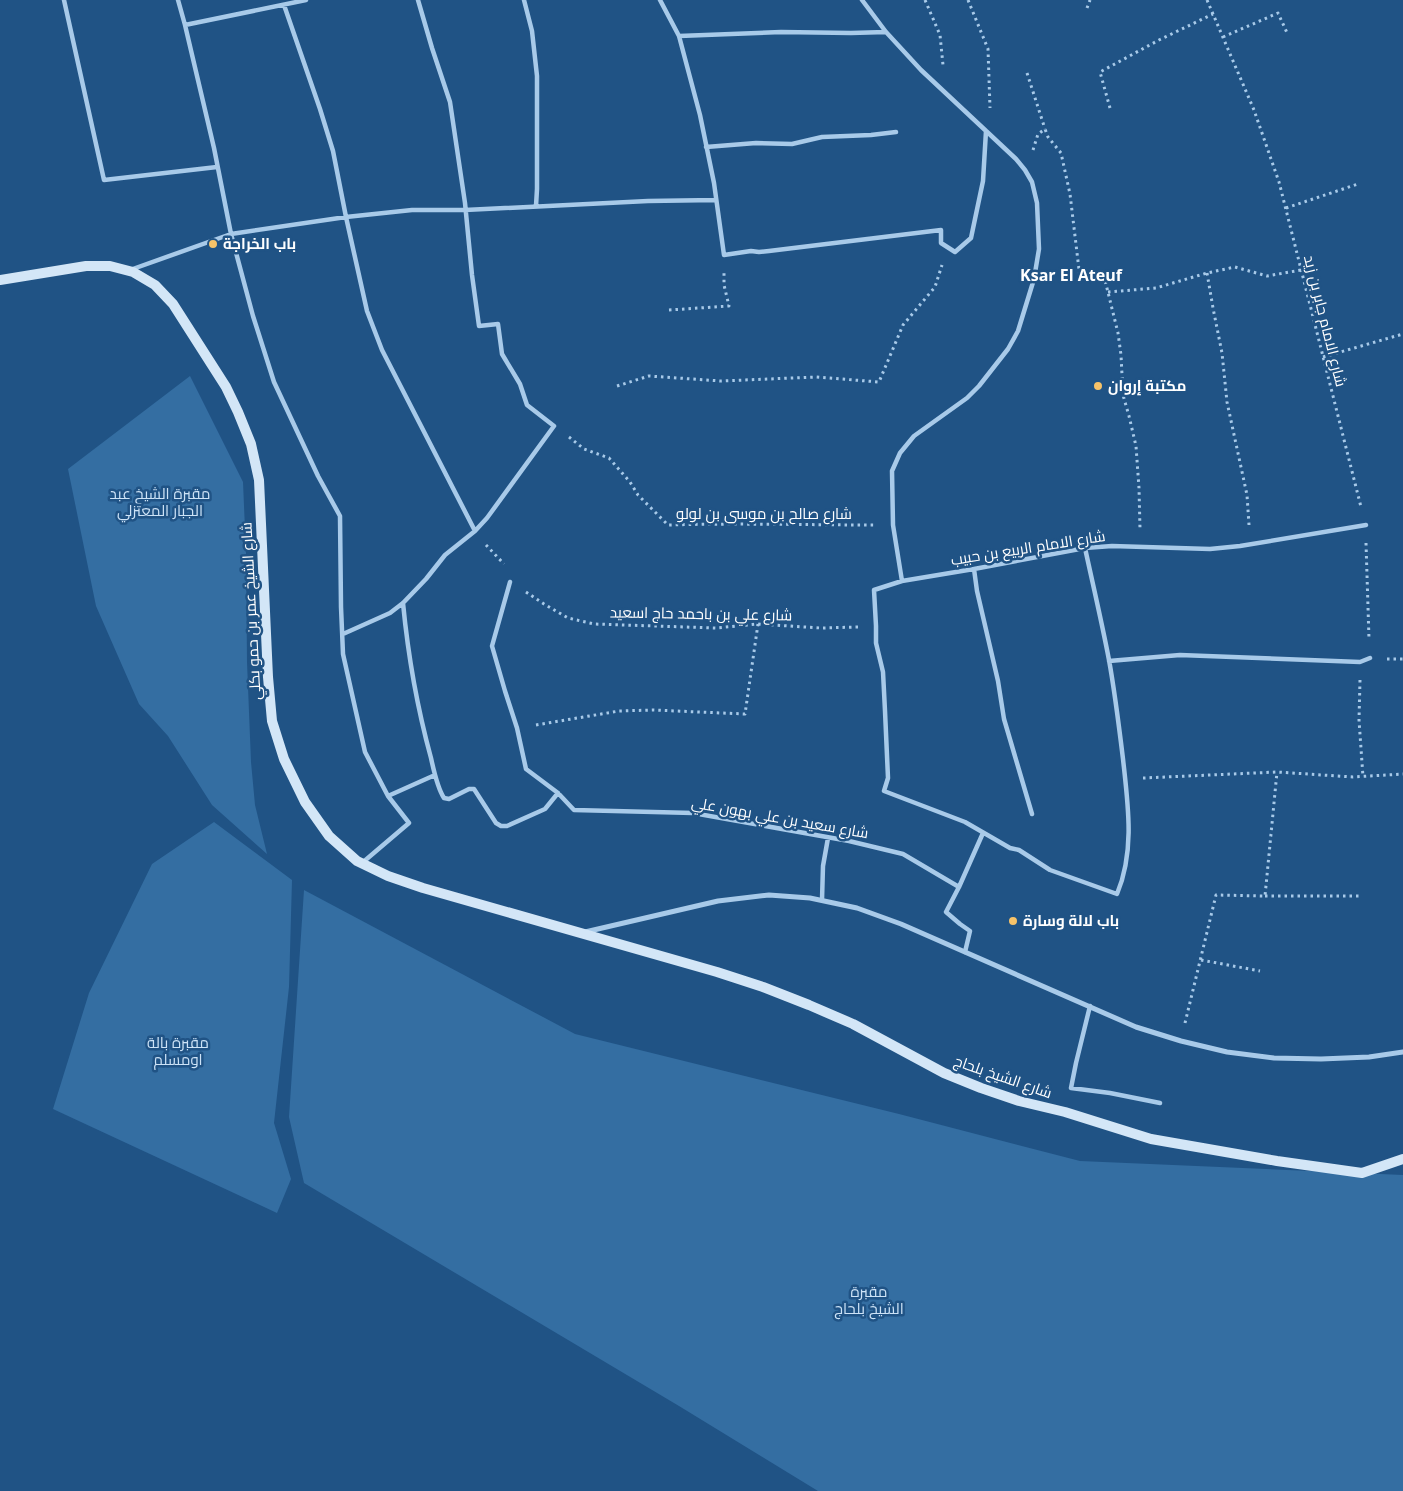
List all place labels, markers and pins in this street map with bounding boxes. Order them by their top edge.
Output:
place label: باب الخراجة [223,233,296,253]
marker: باب الخراجة [207,238,219,250]
place label: مكتبة إروان [1108,375,1186,396]
marker: مكتبة إروان [1092,380,1104,392]
place label: باب لالة وسارة [1023,910,1119,930]
marker: باب لالة وسارة [1007,915,1019,927]

